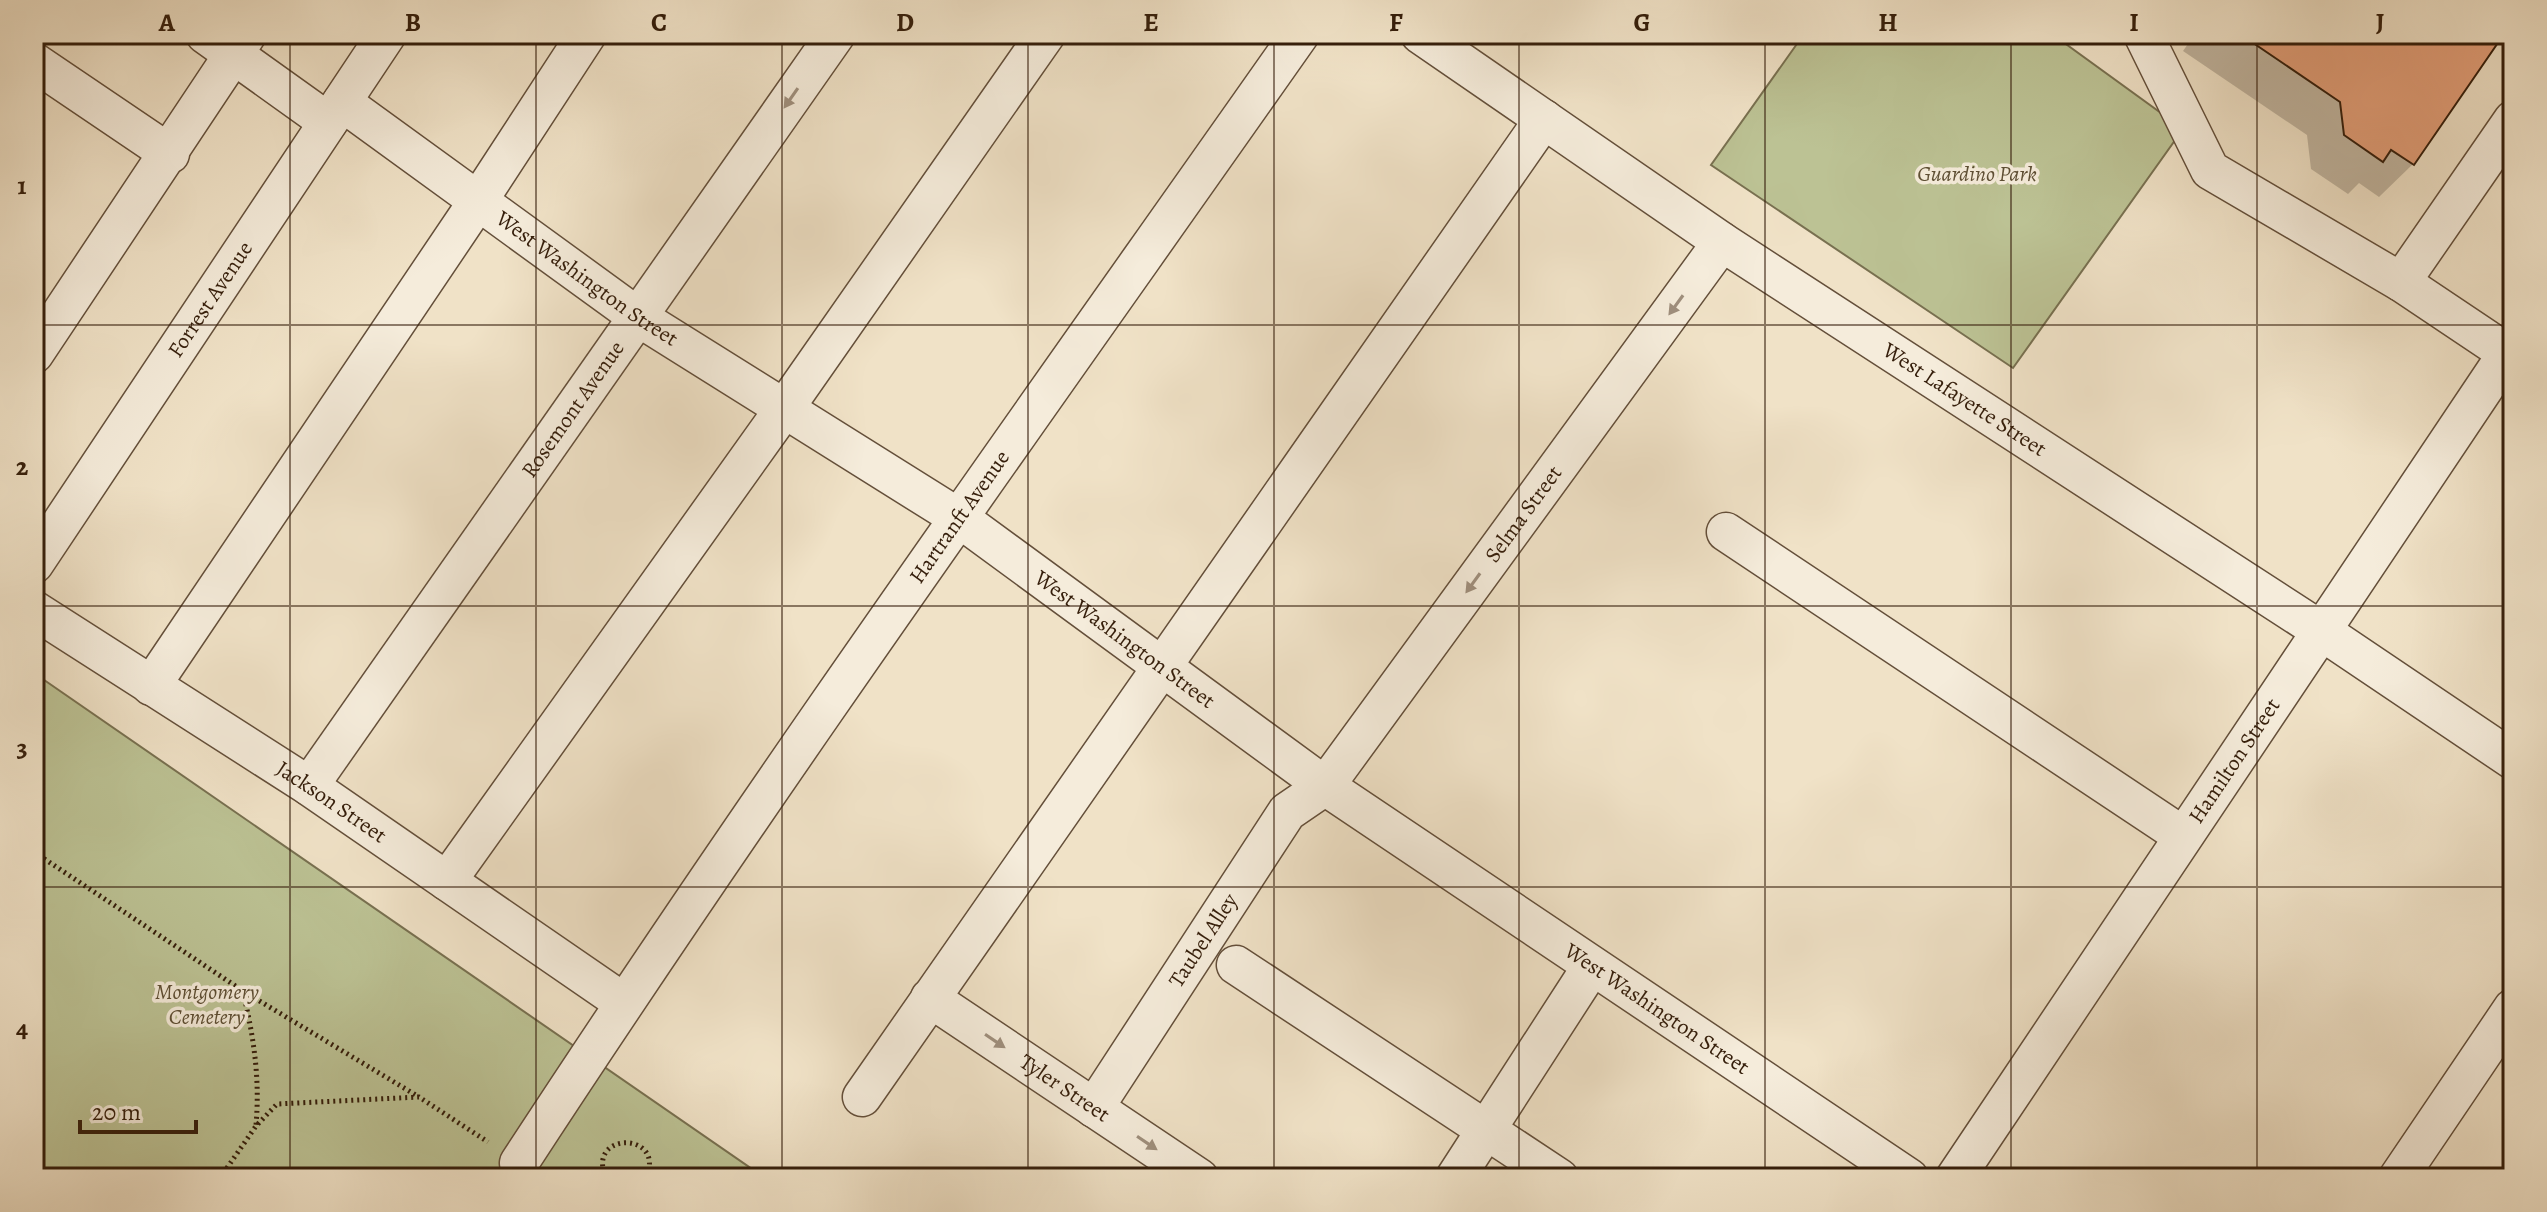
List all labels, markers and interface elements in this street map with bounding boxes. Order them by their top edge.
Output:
text: A [158,5,176,40]
text: B [405,5,421,40]
text: C [651,5,667,40]
text: D [896,5,914,40]
text: E [1143,5,1159,40]
text: F [1389,5,1403,40]
text: G [1633,5,1651,40]
text: H [1878,5,1898,40]
text: I [2129,5,2139,40]
text: J [2376,5,2384,40]
one-way arrow [784,87,799,108]
park label: Guardino Park [1917,159,2037,189]
text: 1 [17,168,27,203]
street label: West Washington Street [489,203,684,353]
street label: Forrest Avenue [161,235,260,363]
one-way arrow [1669,295,1685,315]
street label: Rosemont Avenue [515,335,631,484]
street label: West Lafayette Street [1876,335,2052,464]
street label: Hartranft Avenue [902,444,1017,590]
text: 2 [16,449,29,484]
street label: Selma Street [1478,459,1569,569]
street label: West Washington Street [1028,563,1221,716]
one-way arrow [1466,572,1482,593]
street label: Hamilton Street [2182,692,2287,830]
text: 3 [16,730,28,765]
street label: Jackson Street [270,754,393,850]
street label: Taubel Alley [1162,887,1245,993]
street label: West Washington Street [1558,935,1755,1082]
park label: Montgomery Cemetery [155,977,259,1032]
text: 4 [16,1011,28,1046]
one-way arrow [984,1033,1005,1048]
street label: Tyler Street [1014,1047,1116,1129]
scale bar [80,1084,196,1134]
text: 20 m [92,1096,141,1128]
one-way arrow [1136,1135,1157,1150]

